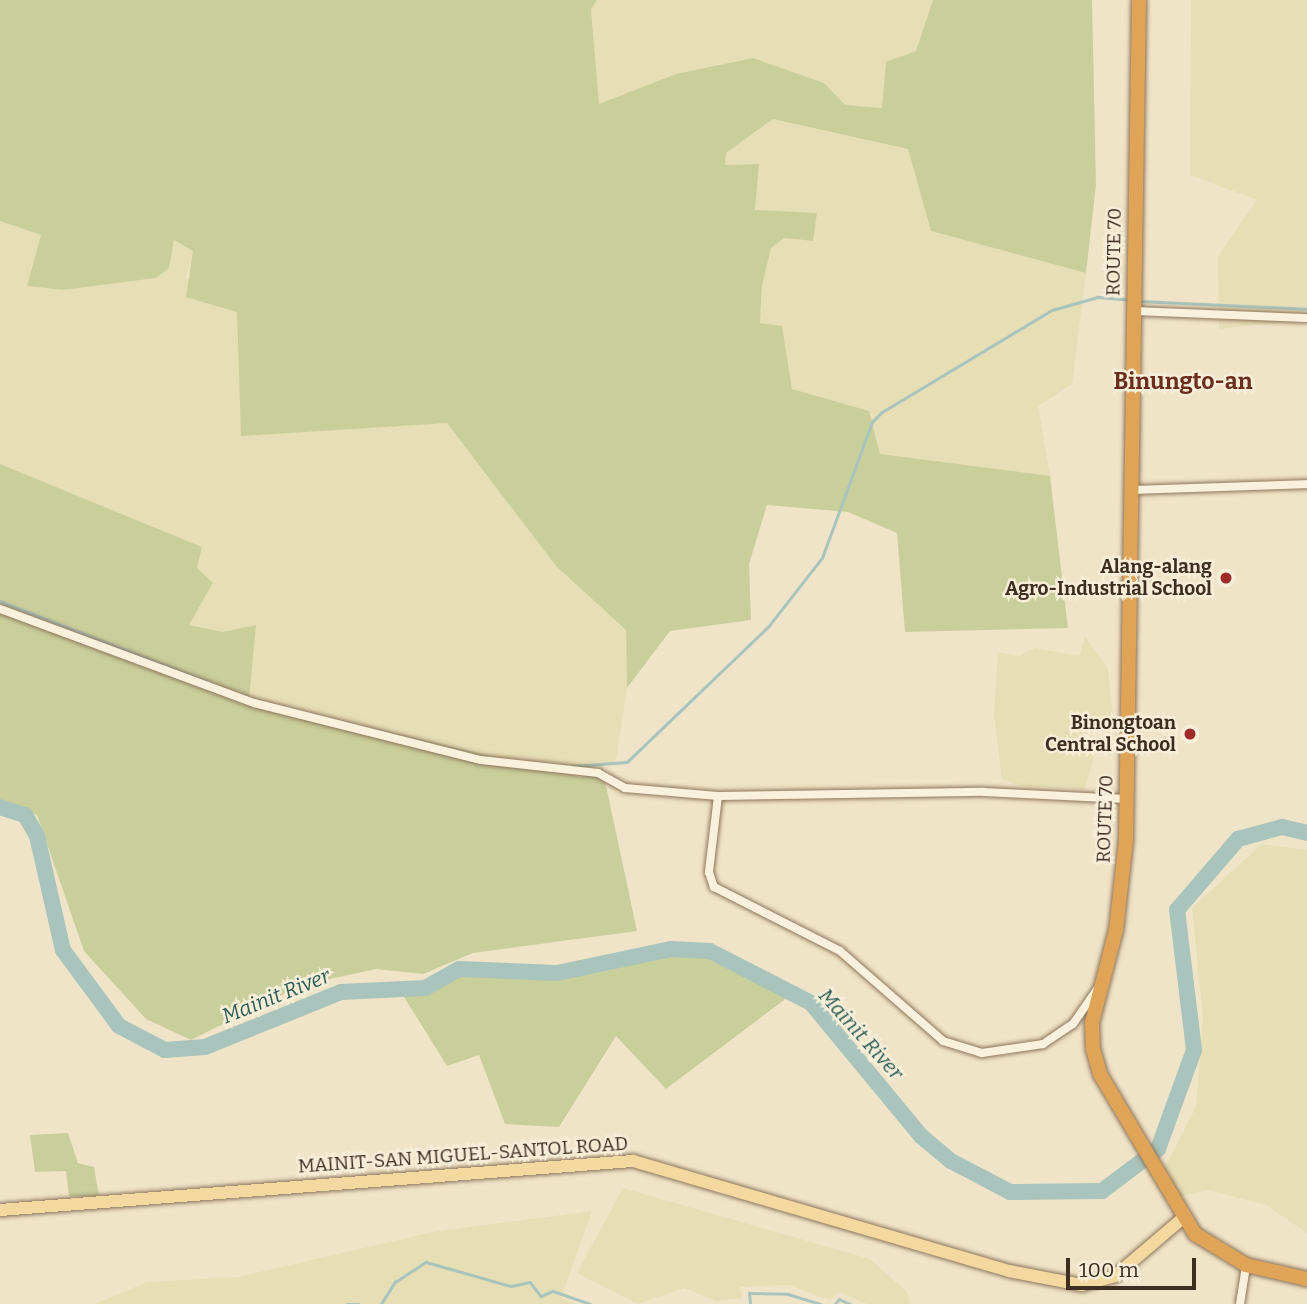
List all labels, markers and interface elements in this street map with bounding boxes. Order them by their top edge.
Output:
street label: ROUTE 70 [1102,208,1126,296]
district label: Binungto-an [1113,367,1253,395]
place label: Alang-alang Agro-Industrial School [1005,556,1212,600]
marker: Alang-alang Agro-Industrial School [1218,570,1234,586]
place label: Binongtoan Central School [1045,712,1176,756]
marker: Binongtoan Central School [1182,726,1198,742]
street label: ROUTE 70 [1092,775,1118,863]
water label: Mainit River [218,963,334,1029]
water label: Mainit River [813,983,909,1085]
street label: MAINIT-SAN MIGUEL-SANTOL ROAD [297,1132,629,1178]
scale bar [1069,1244,1198,1288]
text: 100 m [1079,1257,1139,1283]

